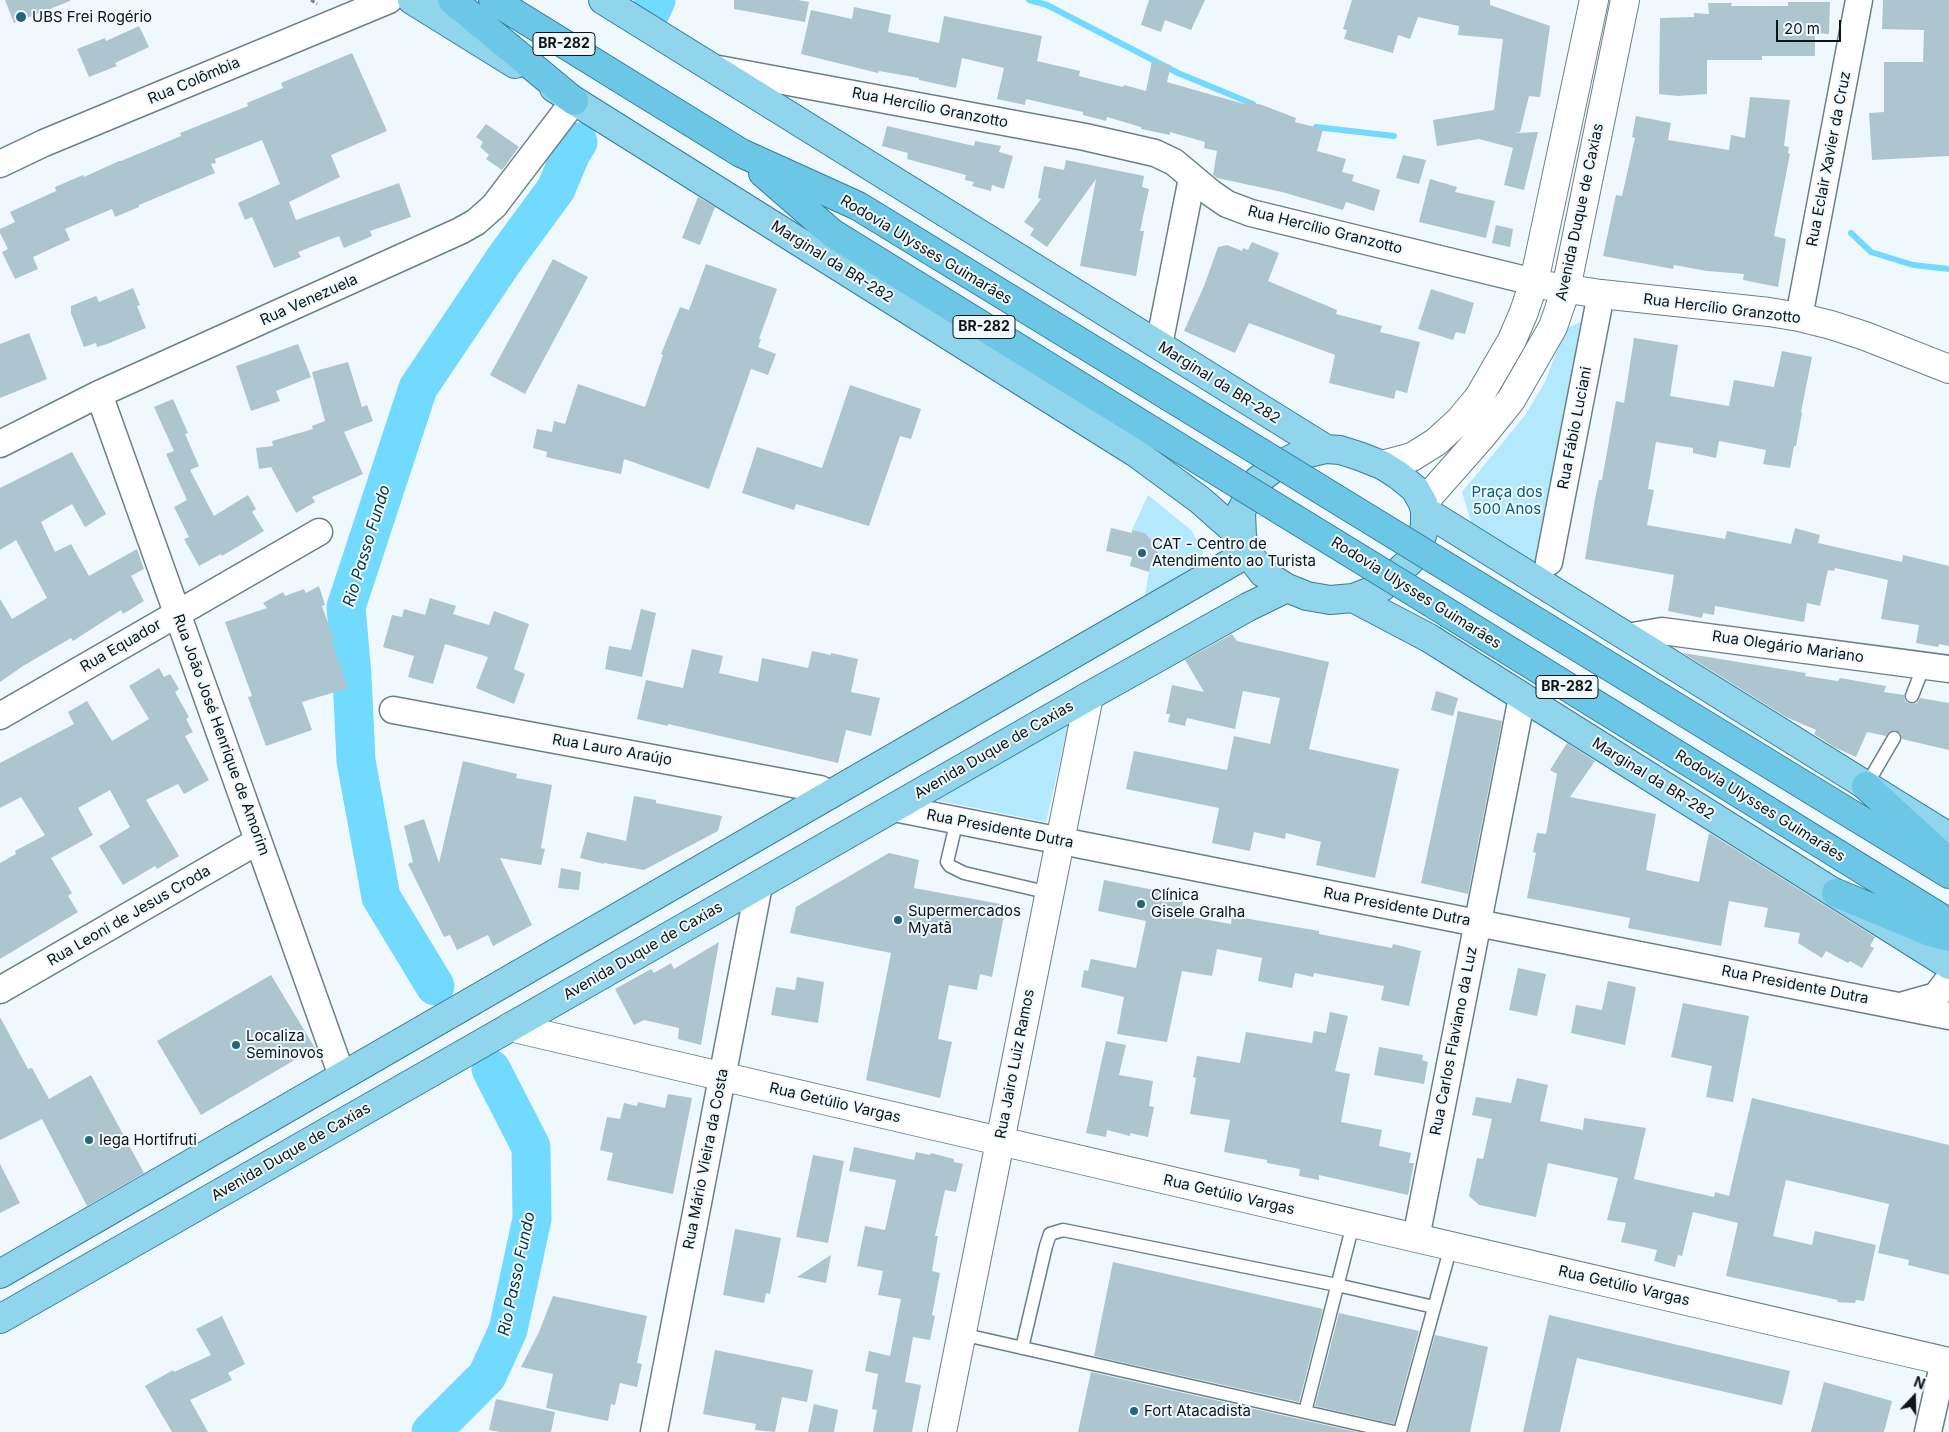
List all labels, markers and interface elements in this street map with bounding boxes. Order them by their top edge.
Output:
place label: UBS Frei Rogério [32,8,152,26]
marker: UBS Frei Rogério [14,10,28,24]
scale bar [1779,10,1844,42]
text: 20 m [1784,19,1820,38]
road number: BR-282 [533,33,595,56]
street label: Rua Colômbia [145,54,243,108]
street label: Rua Eclair Xavier da Cruz [1803,70,1855,248]
street label: Rua Hercílio Granzotto [850,84,1010,132]
street label: Avenida Duque de Caxias [1552,122,1608,302]
street label: Rodovia Ulysses Guimarães [837,192,1015,308]
street label: Rua Hercílio Granzotto [1246,202,1404,258]
street label: Marginal da BR-282 [768,217,896,307]
street label: Rua Venezuela [257,270,361,330]
street label: Rua Hercílio Granzotto [1642,290,1802,328]
road number: BR-282 [953,316,1015,338]
street label: Marginal da BR-282 [1155,338,1283,428]
street label: Rua Fábio Luciani [1554,365,1596,491]
water label: Rio Passo Fundo [339,483,395,609]
park label: Praça dos 500 Anos [1471,483,1543,518]
street label: Rodovia Ulysses Guimarães [1328,533,1504,653]
place label: CAT - Centro de Atendimento ao Turista [1152,535,1316,570]
marker: CAT - Centro de Atendimento ao Turista [1136,547,1148,559]
street label: Rua João José Henrique de Amorim [169,612,273,858]
street label: Rua Equador [77,616,165,676]
street label: Rua Olegário Mariano [1711,627,1865,667]
road number: BR-282 [1536,676,1598,699]
street label: Avenida Duque de Caxias [911,697,1077,803]
street label: Rua Lauro Araújo [551,731,673,769]
street label: Marginal da BR-282 [1589,734,1717,824]
street label: Rodovia Ulysses Guimarães [1672,746,1848,866]
street label: Rua Presidente Dutra [925,806,1075,852]
street label: Rua Leoni de Jesus Croda [44,862,214,970]
street label: Rua Presidente Dutra [1322,884,1472,930]
place label: Clínica Gisele Gralha [1151,886,1245,921]
street label: Avenida Duque de Caxias [560,898,726,1004]
marker: Clínica Gisele Gralha [1135,898,1147,910]
place label: Supermercados Myatã [908,902,1021,937]
marker: Supermercados Myatã [892,914,904,926]
street label: Rua Carlos Flaviano da Luz [1427,945,1481,1137]
street label: Rua Presidente Dutra [1720,962,1870,1008]
street label: Rua Jairo Luiz Ramos [992,988,1038,1140]
place label: Localiza Seminovos [246,1027,324,1062]
marker: Localiza Seminovos [230,1039,242,1051]
street label: Rua Mário Vieira da Costa [680,1067,732,1251]
street label: Rua Getúlio Vargas [768,1079,902,1127]
street label: Avenida Duque de Caxias [208,1099,374,1205]
place label: Iega Hortifruti [99,1131,197,1149]
marker: Iega Hortifruti [83,1134,95,1146]
street label: Rua Getúlio Vargas [1162,1171,1296,1219]
water label: Rio Passo Fundo [494,1210,540,1338]
street label: Rua Getúlio Vargas [1557,1262,1691,1310]
north arrow [1889,1372,1939,1422]
text: N [1912,1373,1928,1392]
place label: Fort Atacadista [1144,1402,1251,1420]
marker: Fort Atacadista [1128,1405,1140,1417]

